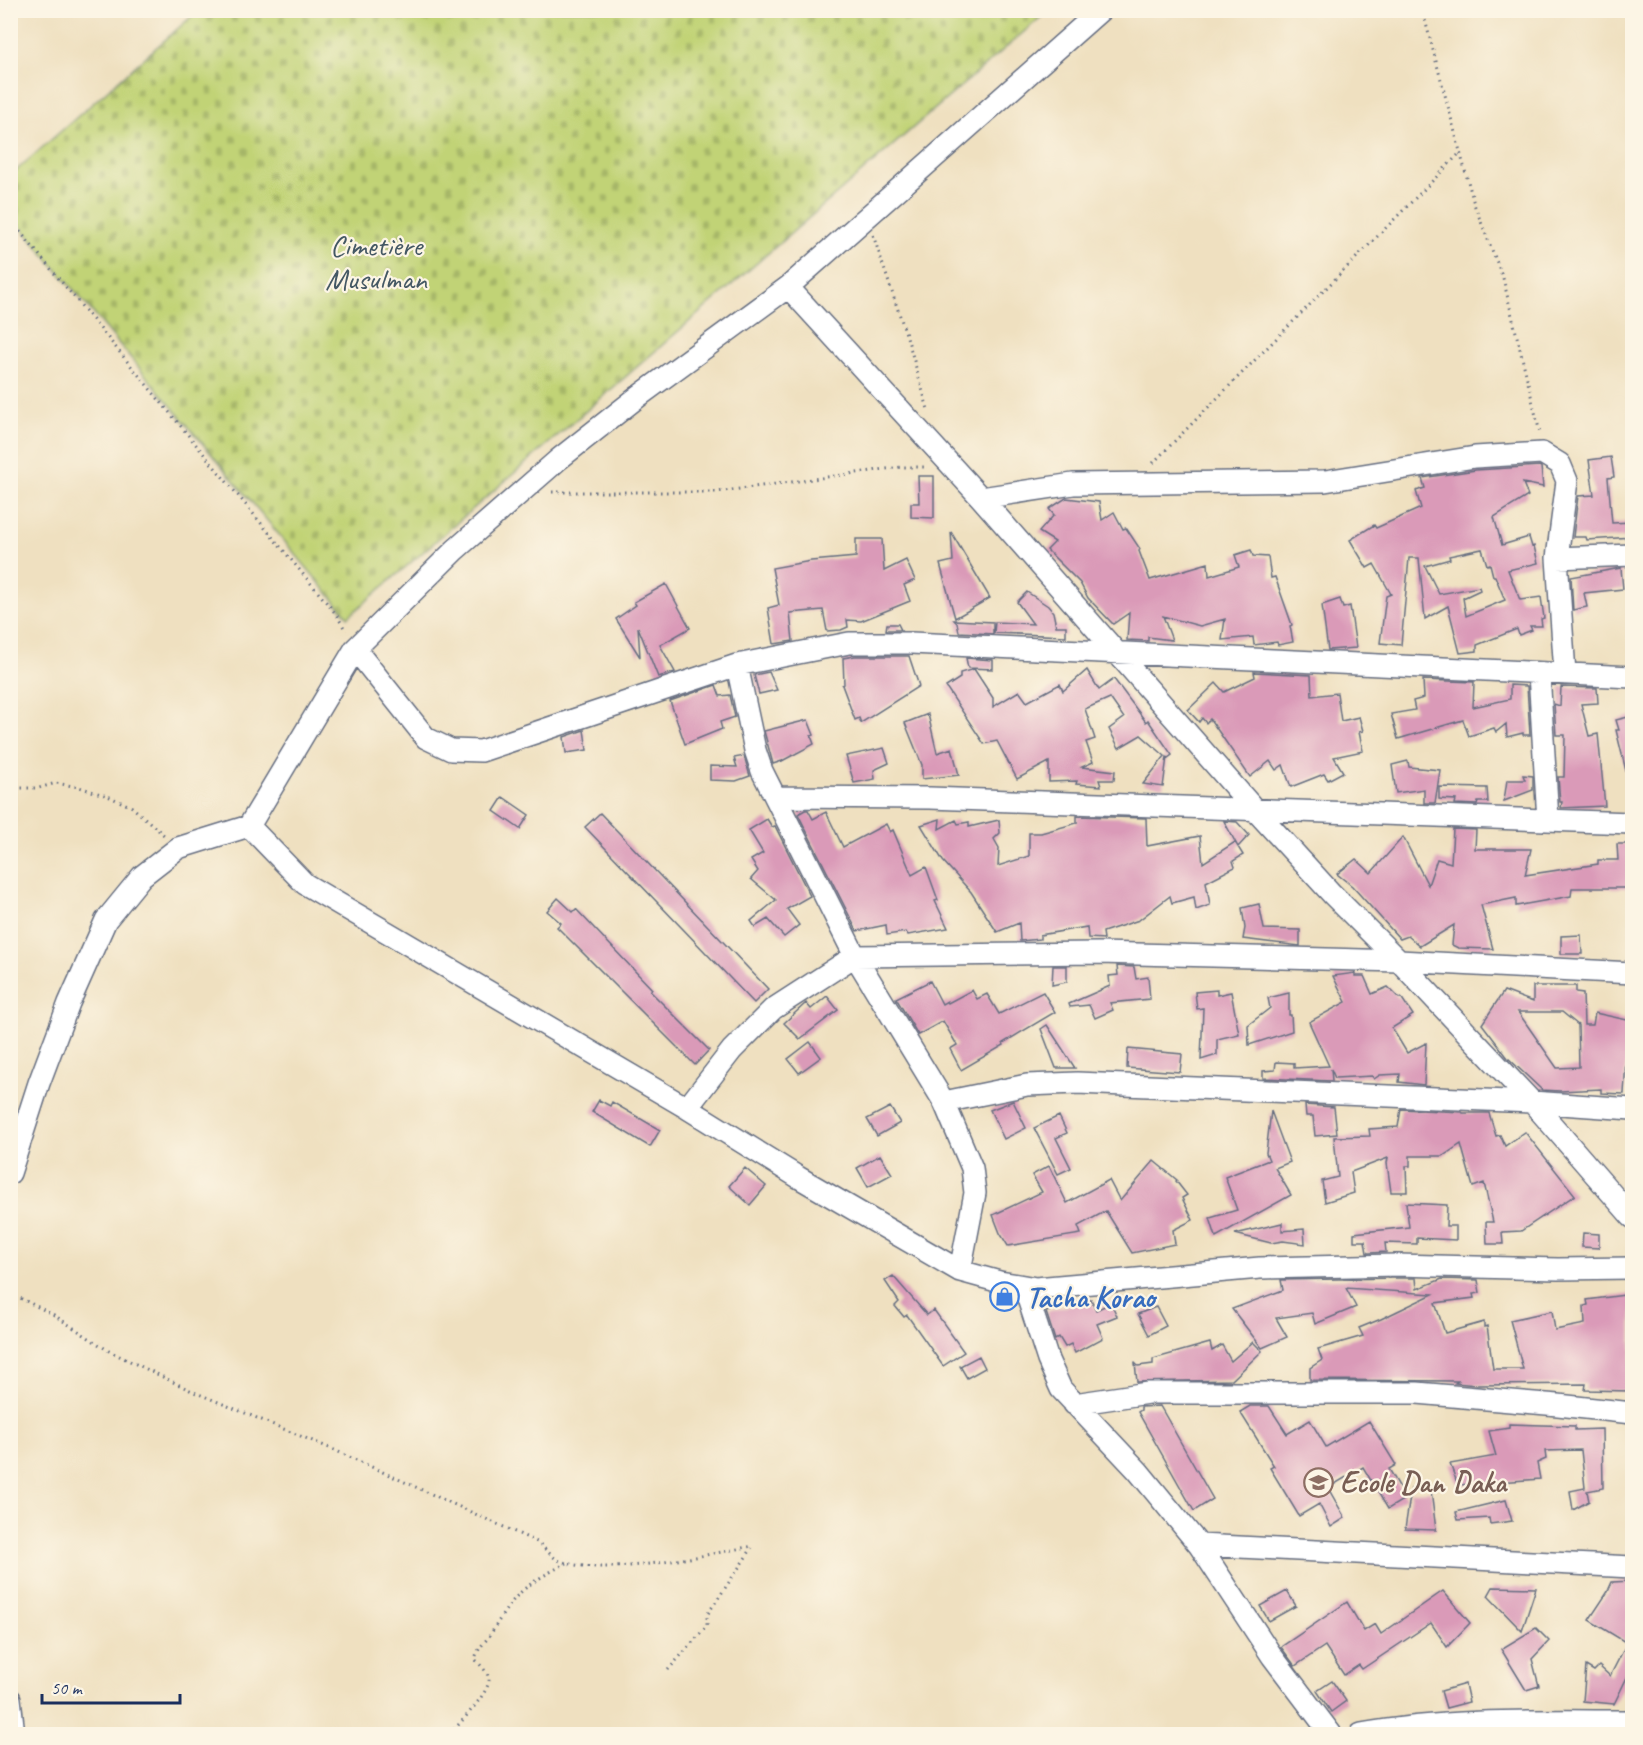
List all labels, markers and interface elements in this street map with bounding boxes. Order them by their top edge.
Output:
park label: Cimetière Musulman [325,226,428,298]
place label: Tacha Korao [1026,1278,1158,1316]
shop icon: Tacha Korao [989,1281,1021,1313]
place label: Ecole Dan Daka [1340,1463,1509,1501]
school or university icon: Ecole Dan Daka [1303,1466,1335,1498]
scale bar [42,1667,180,1705]
text: 50 m [51,1677,84,1699]

